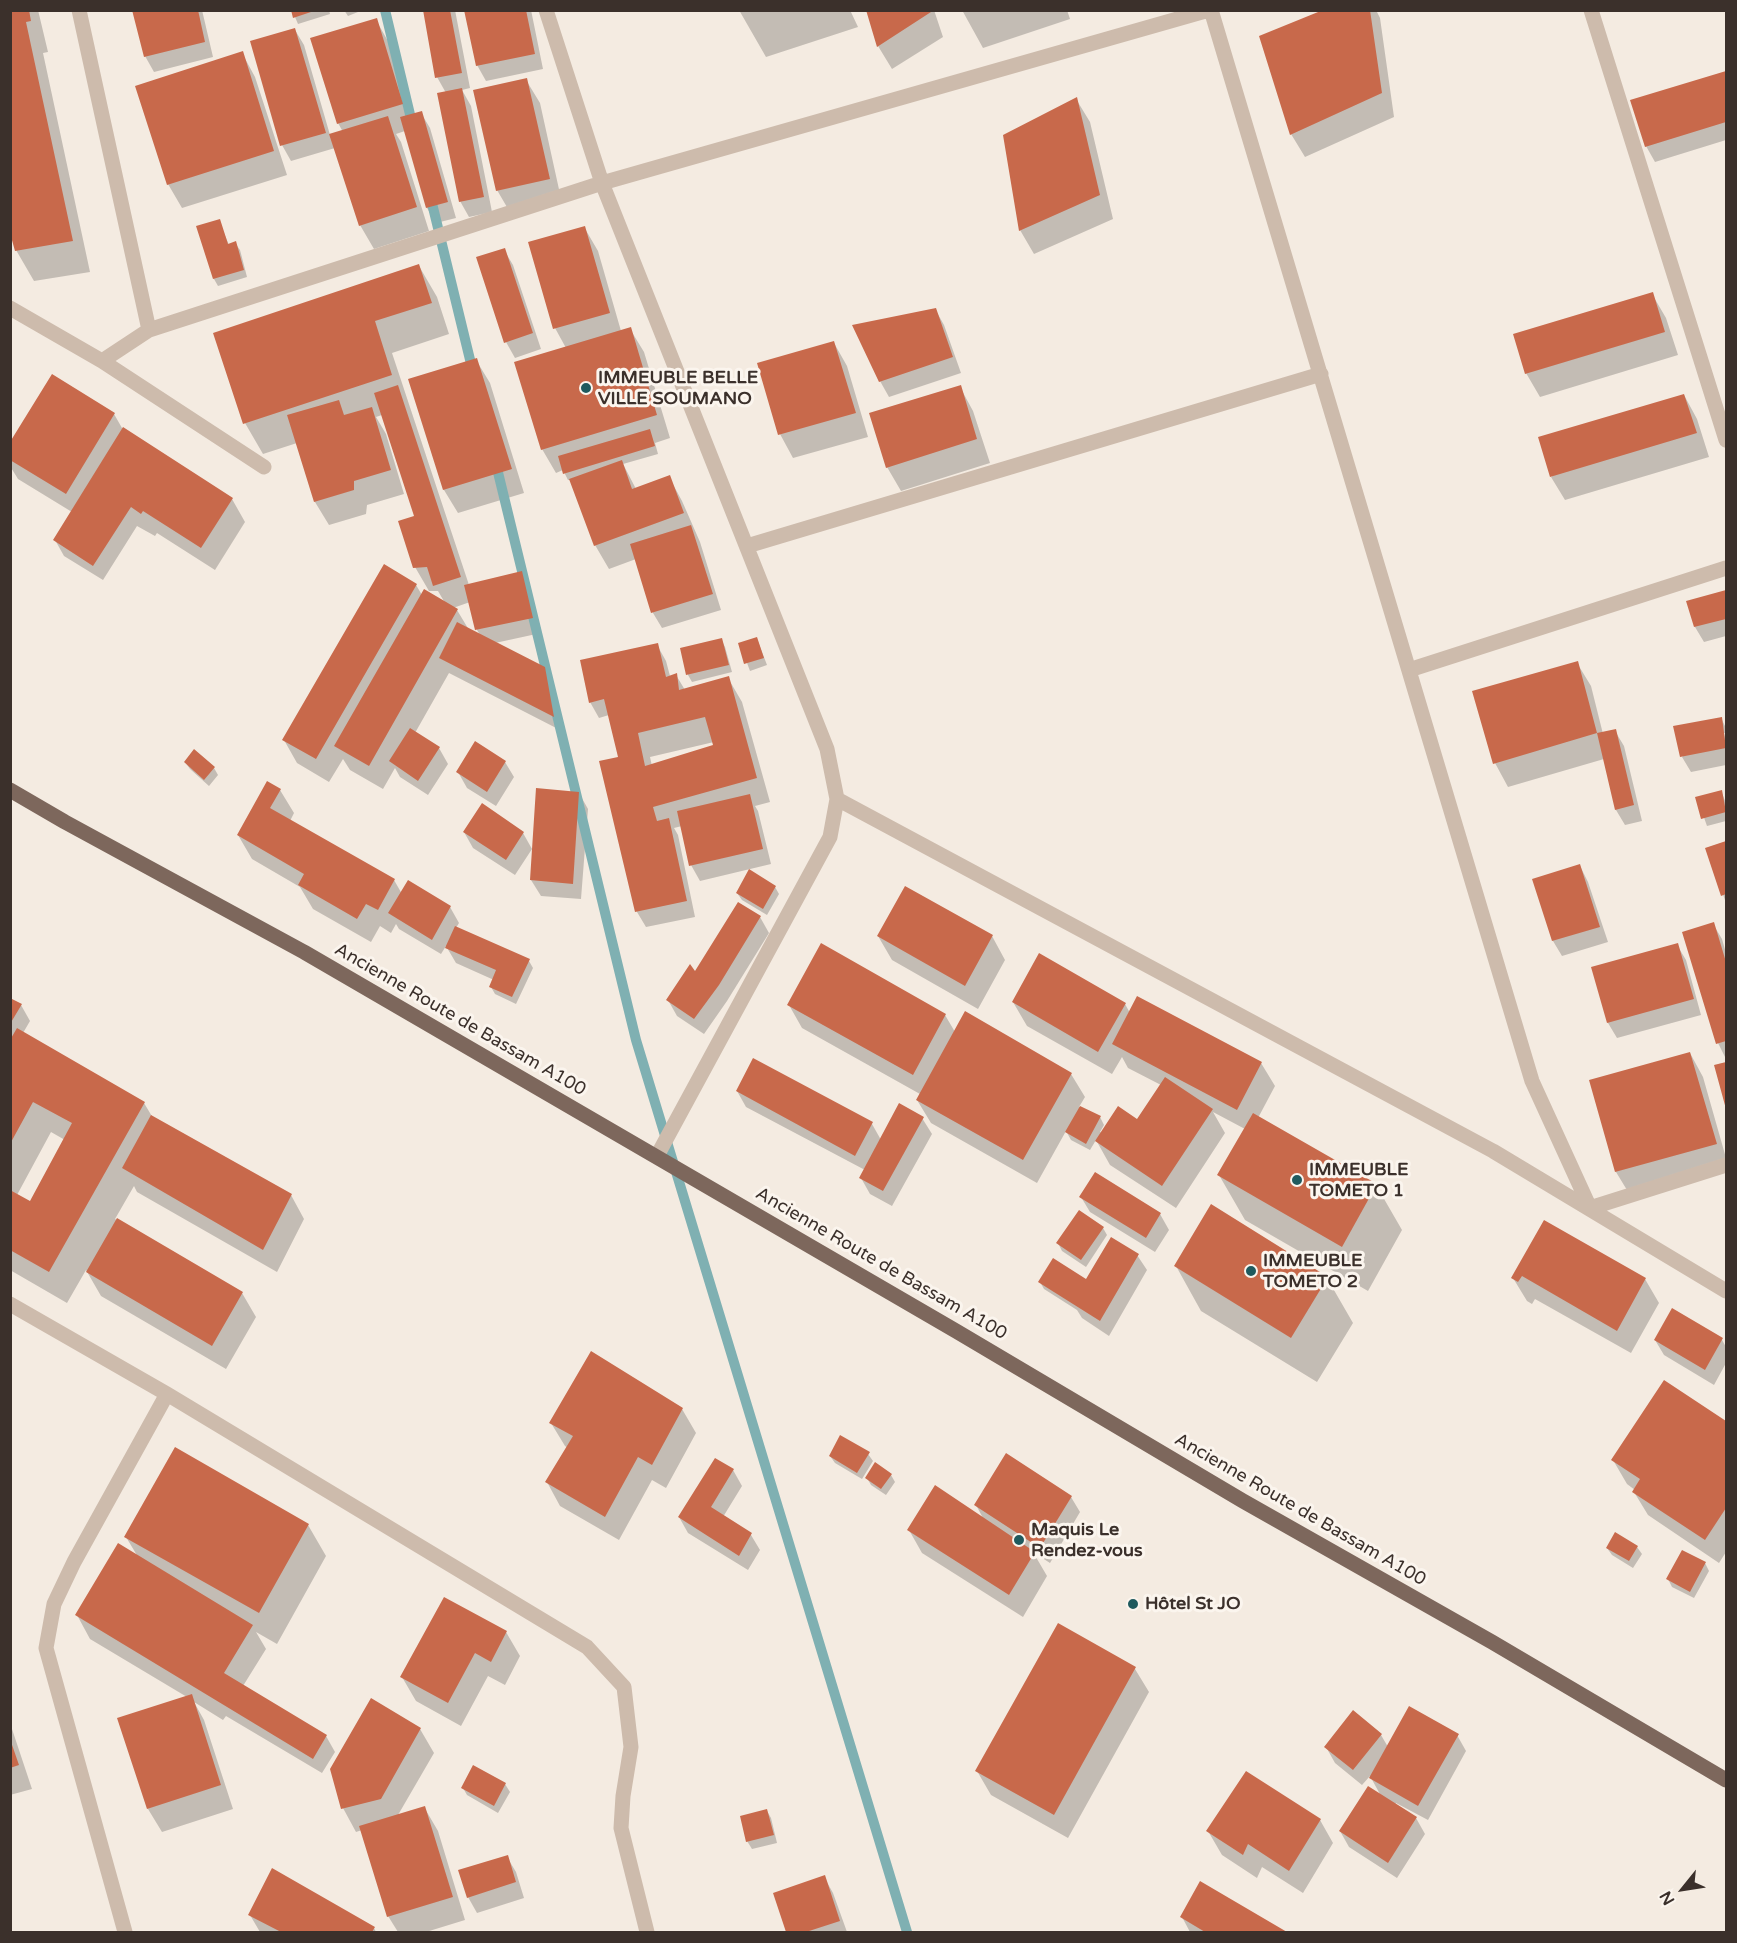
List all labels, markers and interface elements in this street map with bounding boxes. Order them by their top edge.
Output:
place label: IMMEUBLE BELLE VILLE SOUMANO [598,367,758,410]
marker: IMMEUBLE BELLE VILLE SOUMANO [579,381,593,395]
street label: Ancienne Route de Bassam A100 [331,939,589,1101]
place label: IMMEUBLE TOMETO 1 [1309,1159,1408,1202]
marker: IMMEUBLE TOMETO 1 [1290,1173,1304,1187]
street label: Ancienne Route de Bassam A100 [752,1183,1010,1345]
place label: IMMEUBLE TOMETO 2 [1263,1250,1362,1292]
marker: IMMEUBLE TOMETO 2 [1244,1264,1258,1278]
street label: Ancienne Route de Bassam A100 [1171,1429,1429,1591]
place label: Maquis Le Rendez-vous [1031,1519,1143,1562]
marker: Maquis Le Rendez-vous [1012,1533,1026,1547]
place label: Hôtel St JO [1145,1593,1241,1615]
marker: Hôtel St JO [1126,1597,1140,1611]
north arrow [1653,1859,1713,1919]
text: N [1656,1887,1679,1909]

